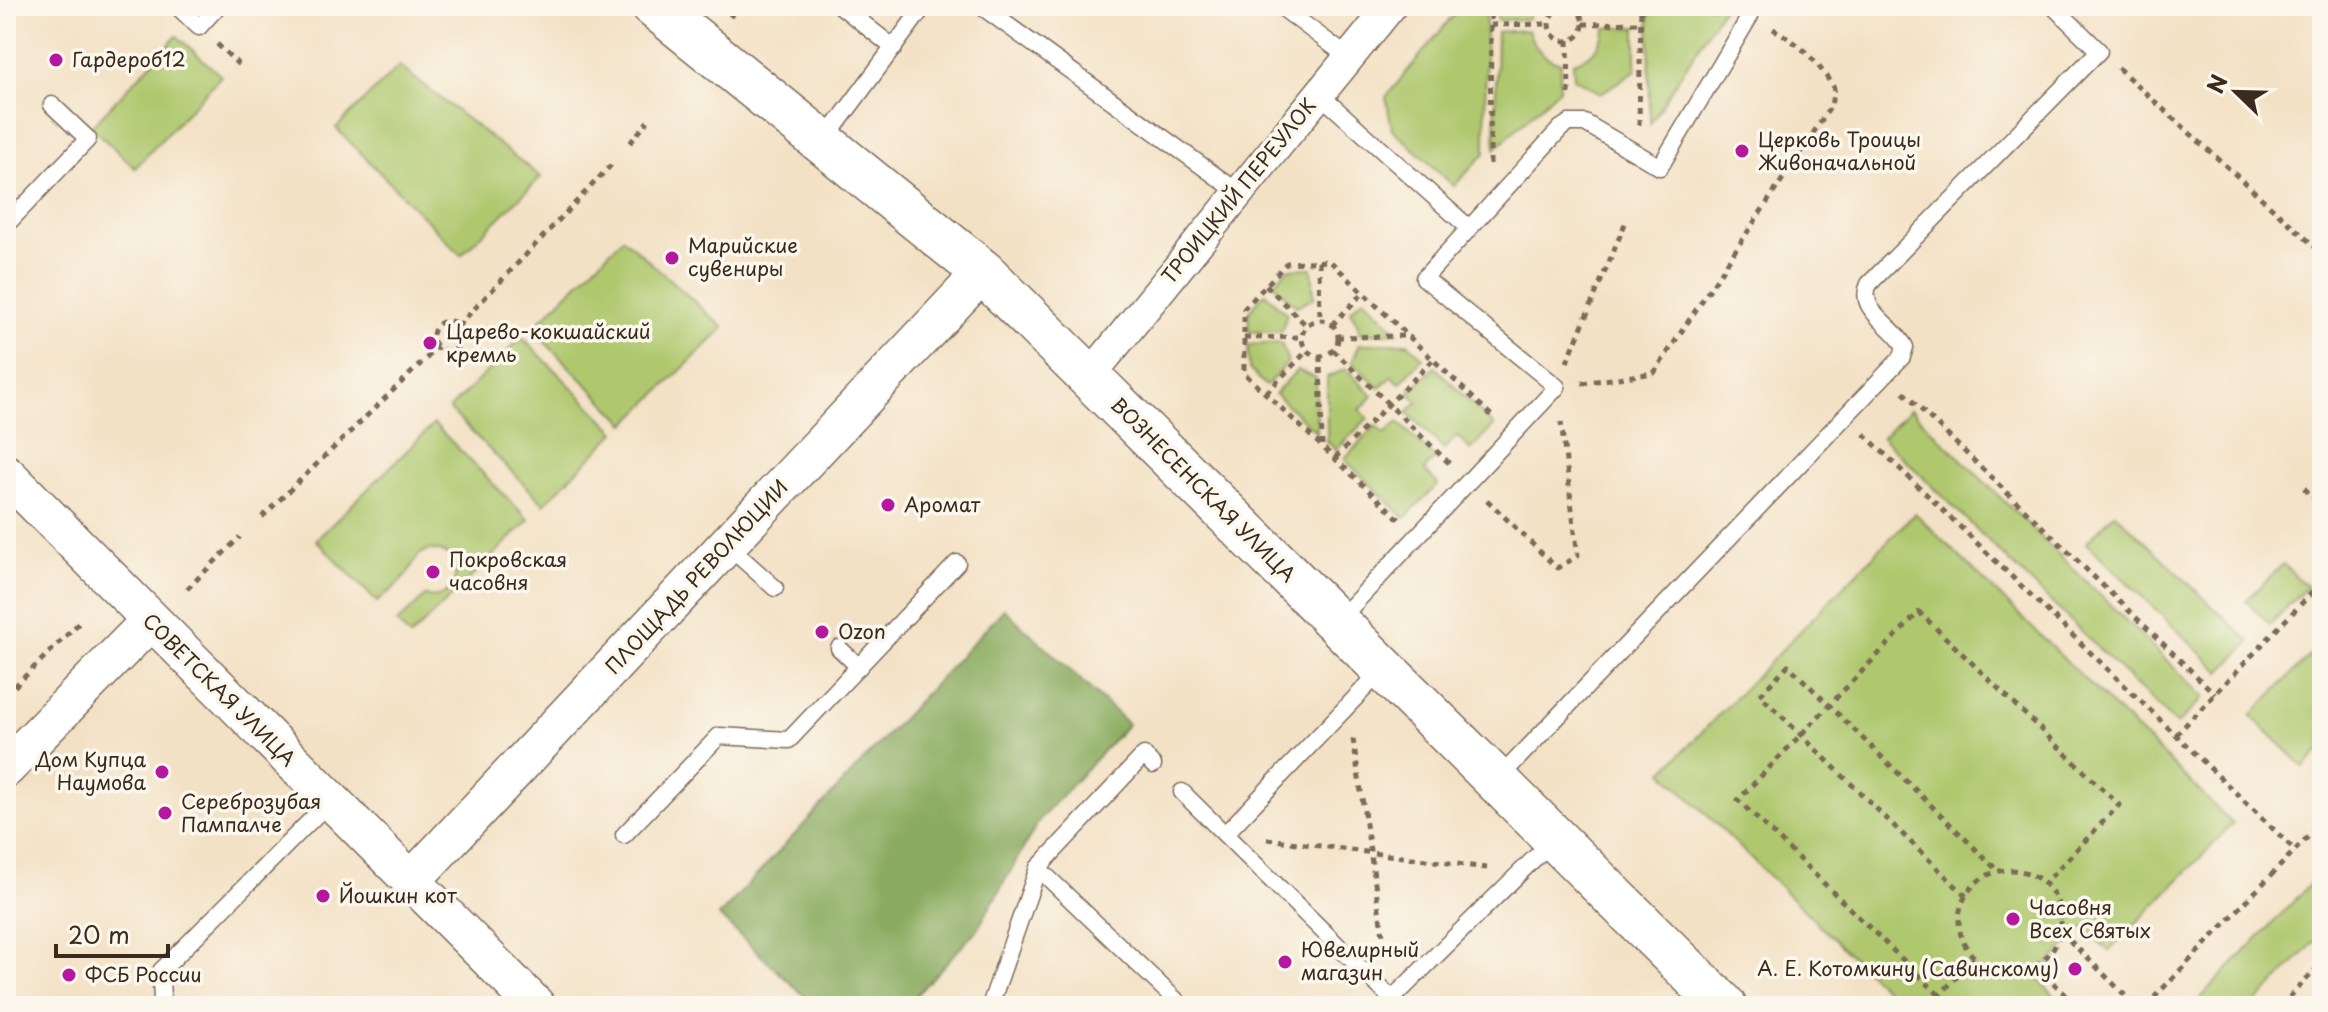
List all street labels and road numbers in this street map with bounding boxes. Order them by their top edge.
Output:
street label: ТРОИЦКИЙ ПЕРЕУЛОК [1154,91,1323,290]
street label: ВОЗНЕСЕНСКАЯ УЛИЦА [1104,390,1303,589]
street label: ПЛОЩАДЬ РЕВОЛЮЦИИ [598,472,795,680]
street label: СОВЕТСКАЯ УЛИЦА [136,606,303,773]

